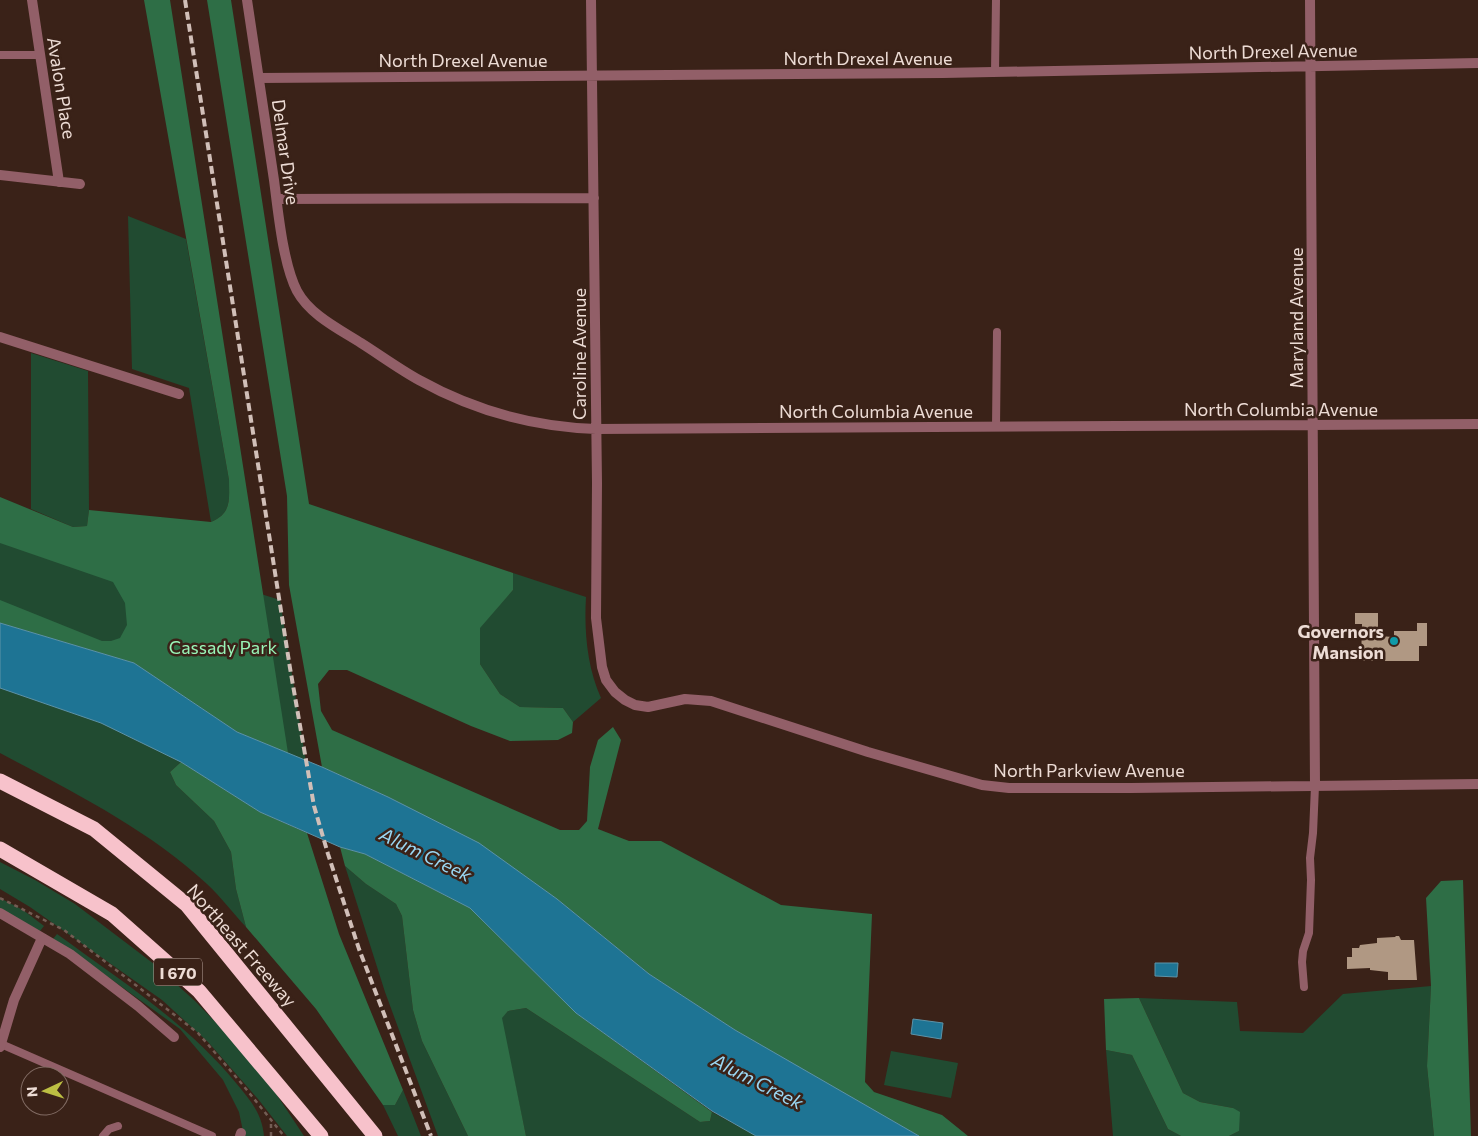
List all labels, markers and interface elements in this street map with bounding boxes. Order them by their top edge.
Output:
street label: Avalon Place [43,35,81,141]
street label: North Drexel Avenue [1188,39,1358,63]
street label: North Drexel Avenue [784,47,952,69]
street label: North Drexel Avenue [379,49,547,71]
street label: Delmar Drive [268,98,304,206]
street label: Maryland Avenue [1285,247,1307,389]
street label: Caroline Avenue [568,288,590,420]
street label: North Columbia Avenue [1184,398,1378,420]
street label: North Columbia Avenue [779,400,973,422]
place label: Governors Mansion [1297,620,1384,663]
marker: Governors Mansion [1388,635,1400,647]
park label: Cassady Park [169,636,277,658]
street label: North Parkview Avenue [993,759,1185,781]
water label: Alum Creek [375,821,476,886]
street label: Northeast Freeway [183,879,301,1011]
road number: I 670 [154,959,202,986]
water label: Alum Creek [708,1048,808,1114]
north arrow [20,1066,70,1116]
text: N [23,1086,40,1098]

